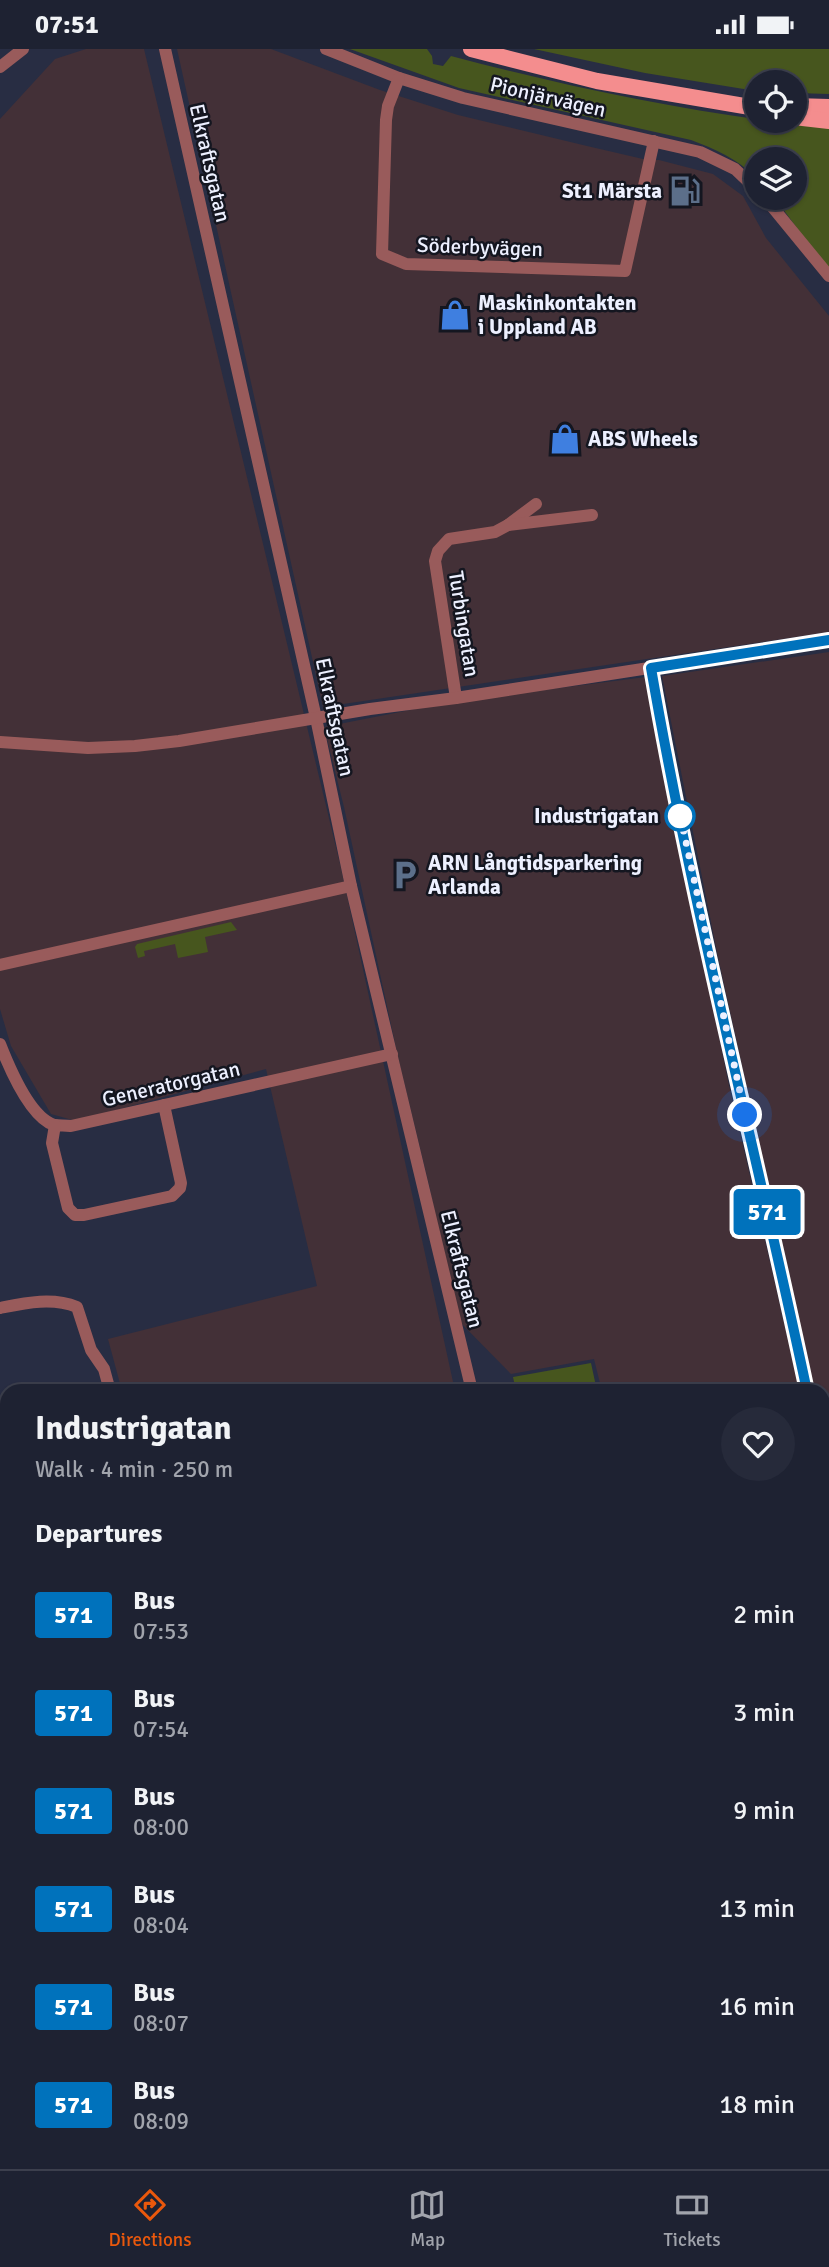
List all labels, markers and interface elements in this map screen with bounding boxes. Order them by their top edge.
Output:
text: 07:51 [35,9,99,41]
map controls [744,70,807,210]
button: locate [744,70,807,133]
street label: Pionjärvägen [488,71,608,123]
street label: Elkraftsgatan [184,101,236,225]
button: layers [744,147,807,210]
fuel station icon: St1 Märsta [668,174,702,208]
place label: St1 Märsta [562,178,662,204]
street label: Söderbyvägen [417,232,543,262]
place label: Maskinkontakten i Uppland AB [478,290,637,340]
shop icon: Maskinkontakten i Uppland AB [438,298,472,332]
shop icon: ABS Wheels [548,422,582,456]
place label: ABS Wheels [588,426,698,452]
street label: Turbingatan [443,569,485,679]
street label: Elkraftsgatan [310,655,360,779]
marker: Industrigatan [665,801,695,831]
place label: Industrigatan [534,803,659,829]
place label: ARN Långtidsparkering Arlanda [428,850,642,900]
parking icon: ARN Långtidsparkering Arlanda [388,858,422,892]
street label: Generatorgatan [100,1056,242,1112]
your location [727,1097,762,1132]
line badge: 571 [727,1189,807,1235]
text: 571 [748,1197,786,1227]
street label: Elkraftsgatan [435,1207,489,1331]
button: heart [721,1407,795,1481]
text: Industrigatan [35,1408,232,1449]
text: Walk · 4 min · 250 m [35,1455,233,1484]
text: Departures [35,1518,162,1550]
text: Bus [133,1585,175,1617]
text: 2 min [733,1599,795,1631]
text: 571 [54,1600,93,1630]
text: 07:53 [133,1617,189,1646]
text: Bus [133,1683,175,1715]
text: 3 min [733,1697,795,1729]
text: 571 [54,1698,93,1728]
text: 07:54 [133,1715,189,1744]
text: Bus [133,1781,175,1813]
text: 9 min [733,1795,795,1827]
text: 571 [54,1796,93,1826]
text: 08:00 [133,1813,189,1842]
text: Bus [133,1879,175,1911]
text: 13 min [719,1893,795,1925]
text: 571 [54,1894,93,1924]
text: 08:04 [133,1911,189,1940]
text: Bus [133,1977,175,2009]
text: 16 min [719,1991,795,2023]
text: 571 [54,1992,93,2022]
text: 08:07 [133,2009,189,2038]
text: Bus [133,2075,175,2107]
text: 18 min [719,2089,795,2121]
text: 571 [54,2090,93,2120]
text: 08:09 [133,2107,189,2136]
tab: Directions [108,2186,192,2252]
tab: Map [408,2186,446,2252]
tab: Tickets [663,2186,721,2252]

